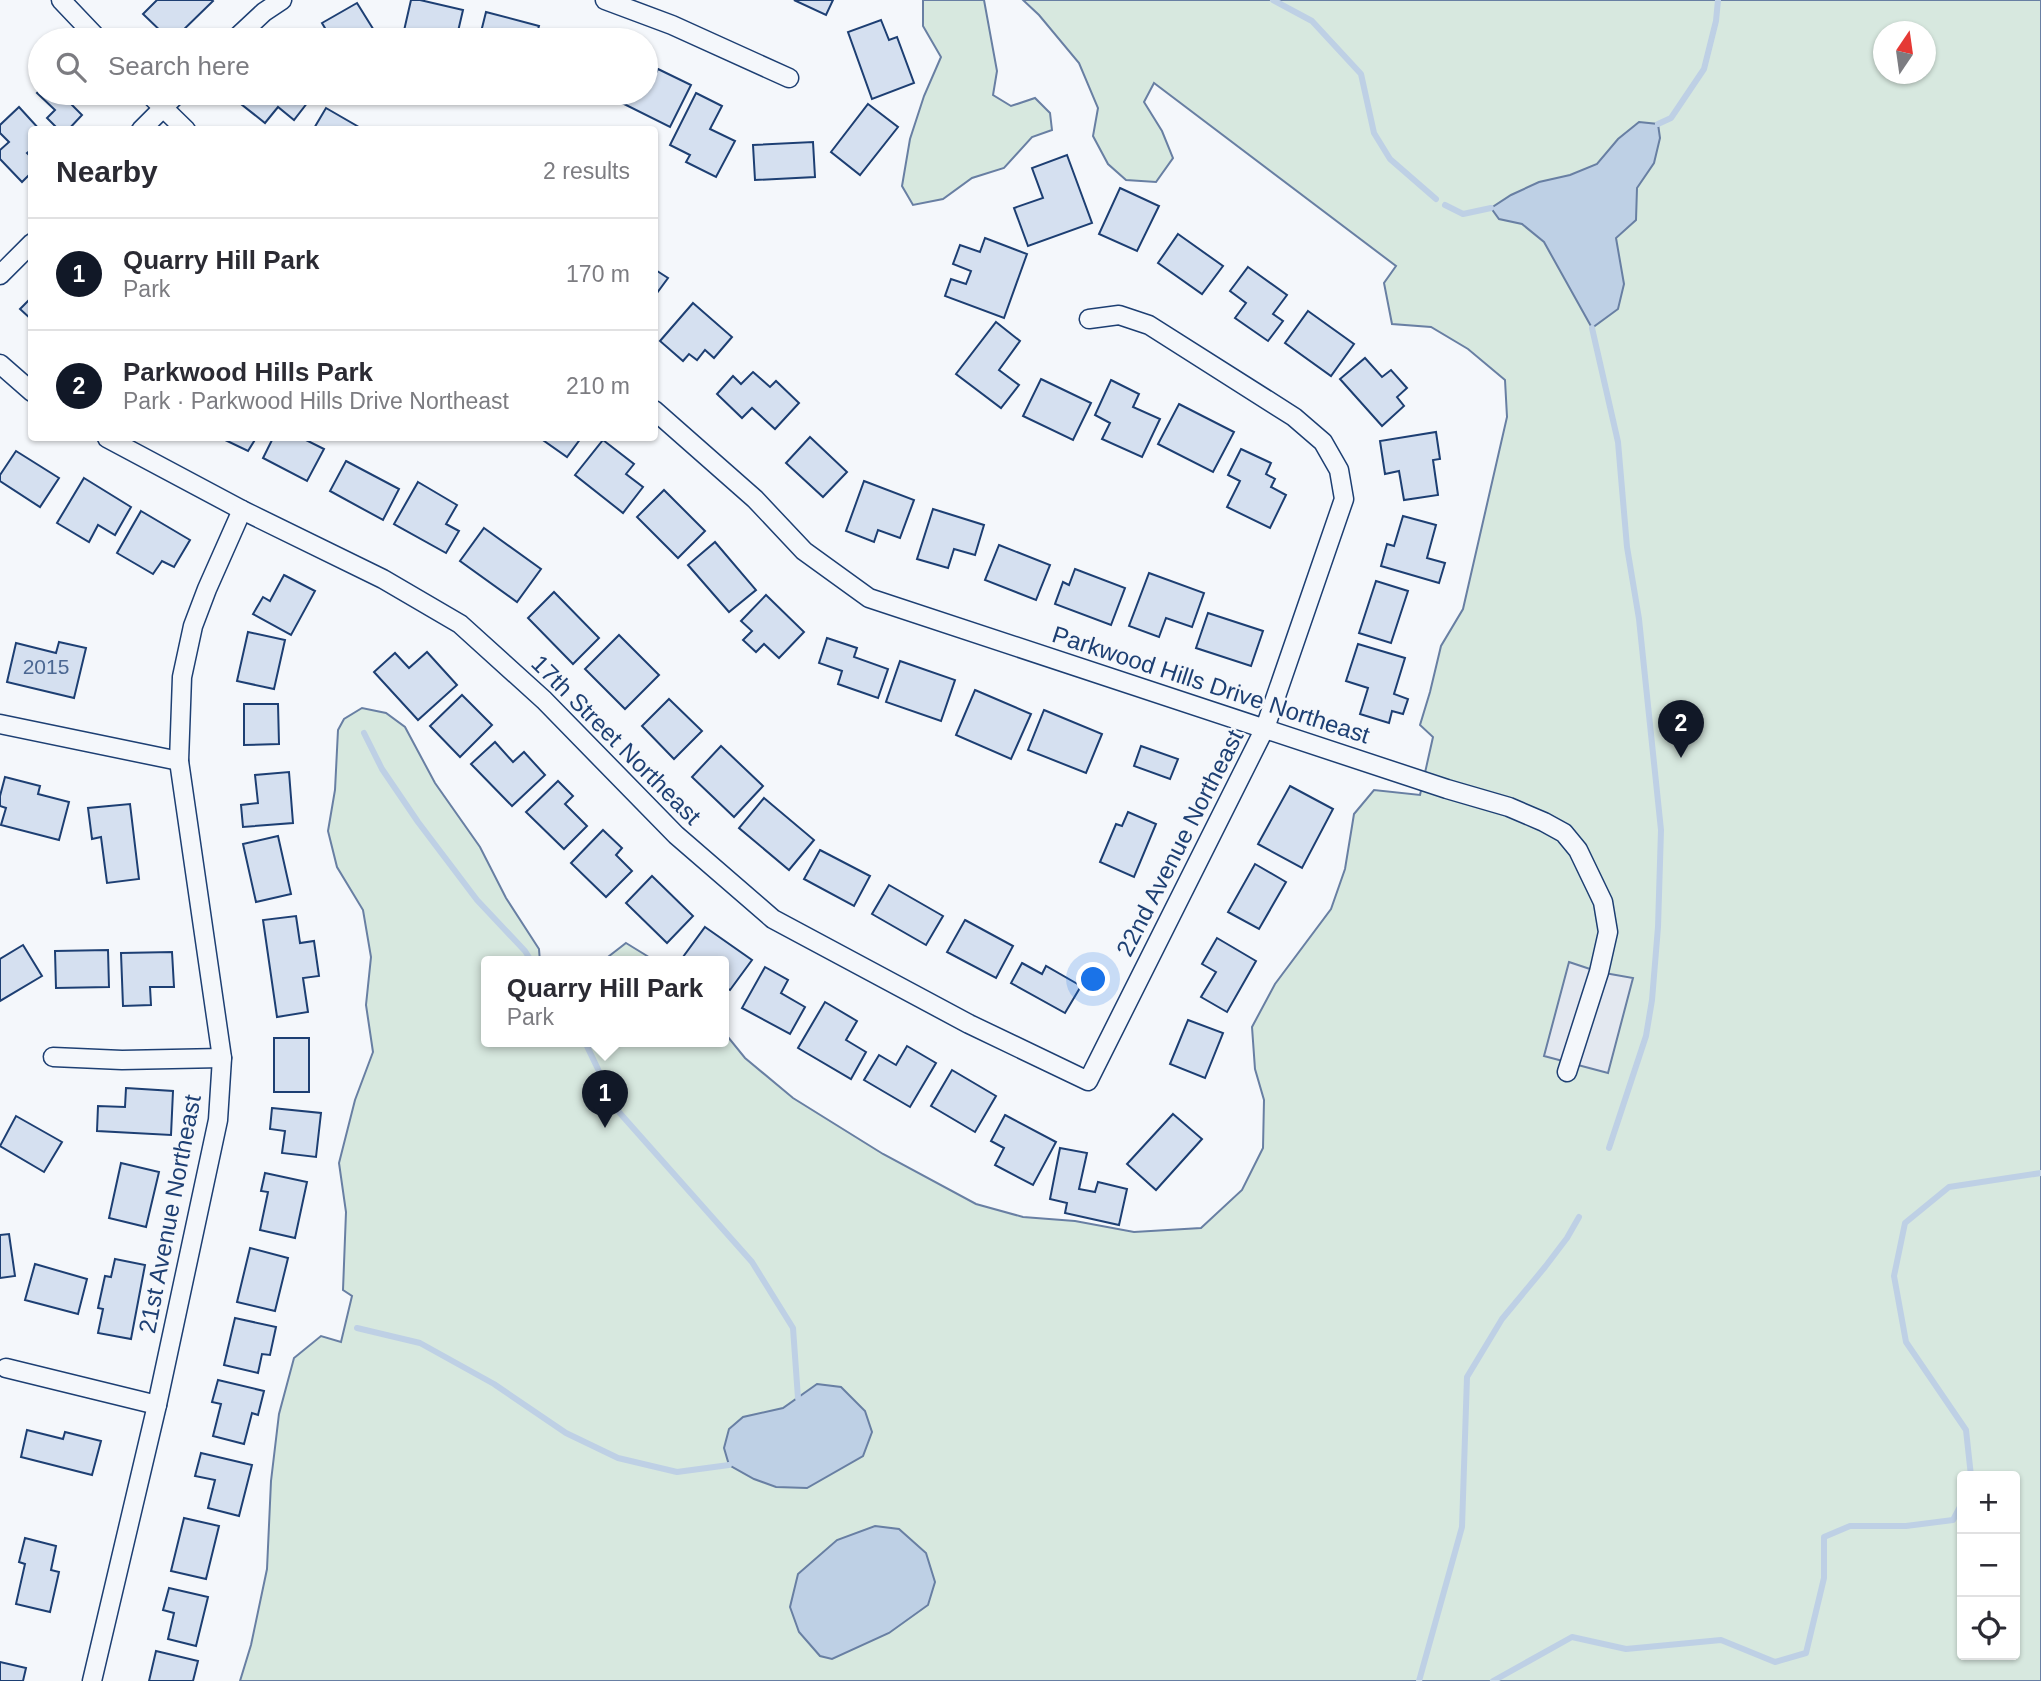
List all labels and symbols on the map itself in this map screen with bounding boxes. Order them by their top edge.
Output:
north arrow [1873,21,1936,84]
street label: Parkwood Hills Drive Northeast [1049,620,1374,749]
street label: 17th Street Northeast [526,649,707,830]
house number: 2015 [23,655,69,678]
pin: 2 [1658,700,1704,758]
street label: 22nd Avenue Northeast [1111,725,1249,960]
your location [1076,962,1110,996]
pin: 1 [582,1070,628,1128]
street label: 21st Avenue Northeast [133,1092,206,1335]

